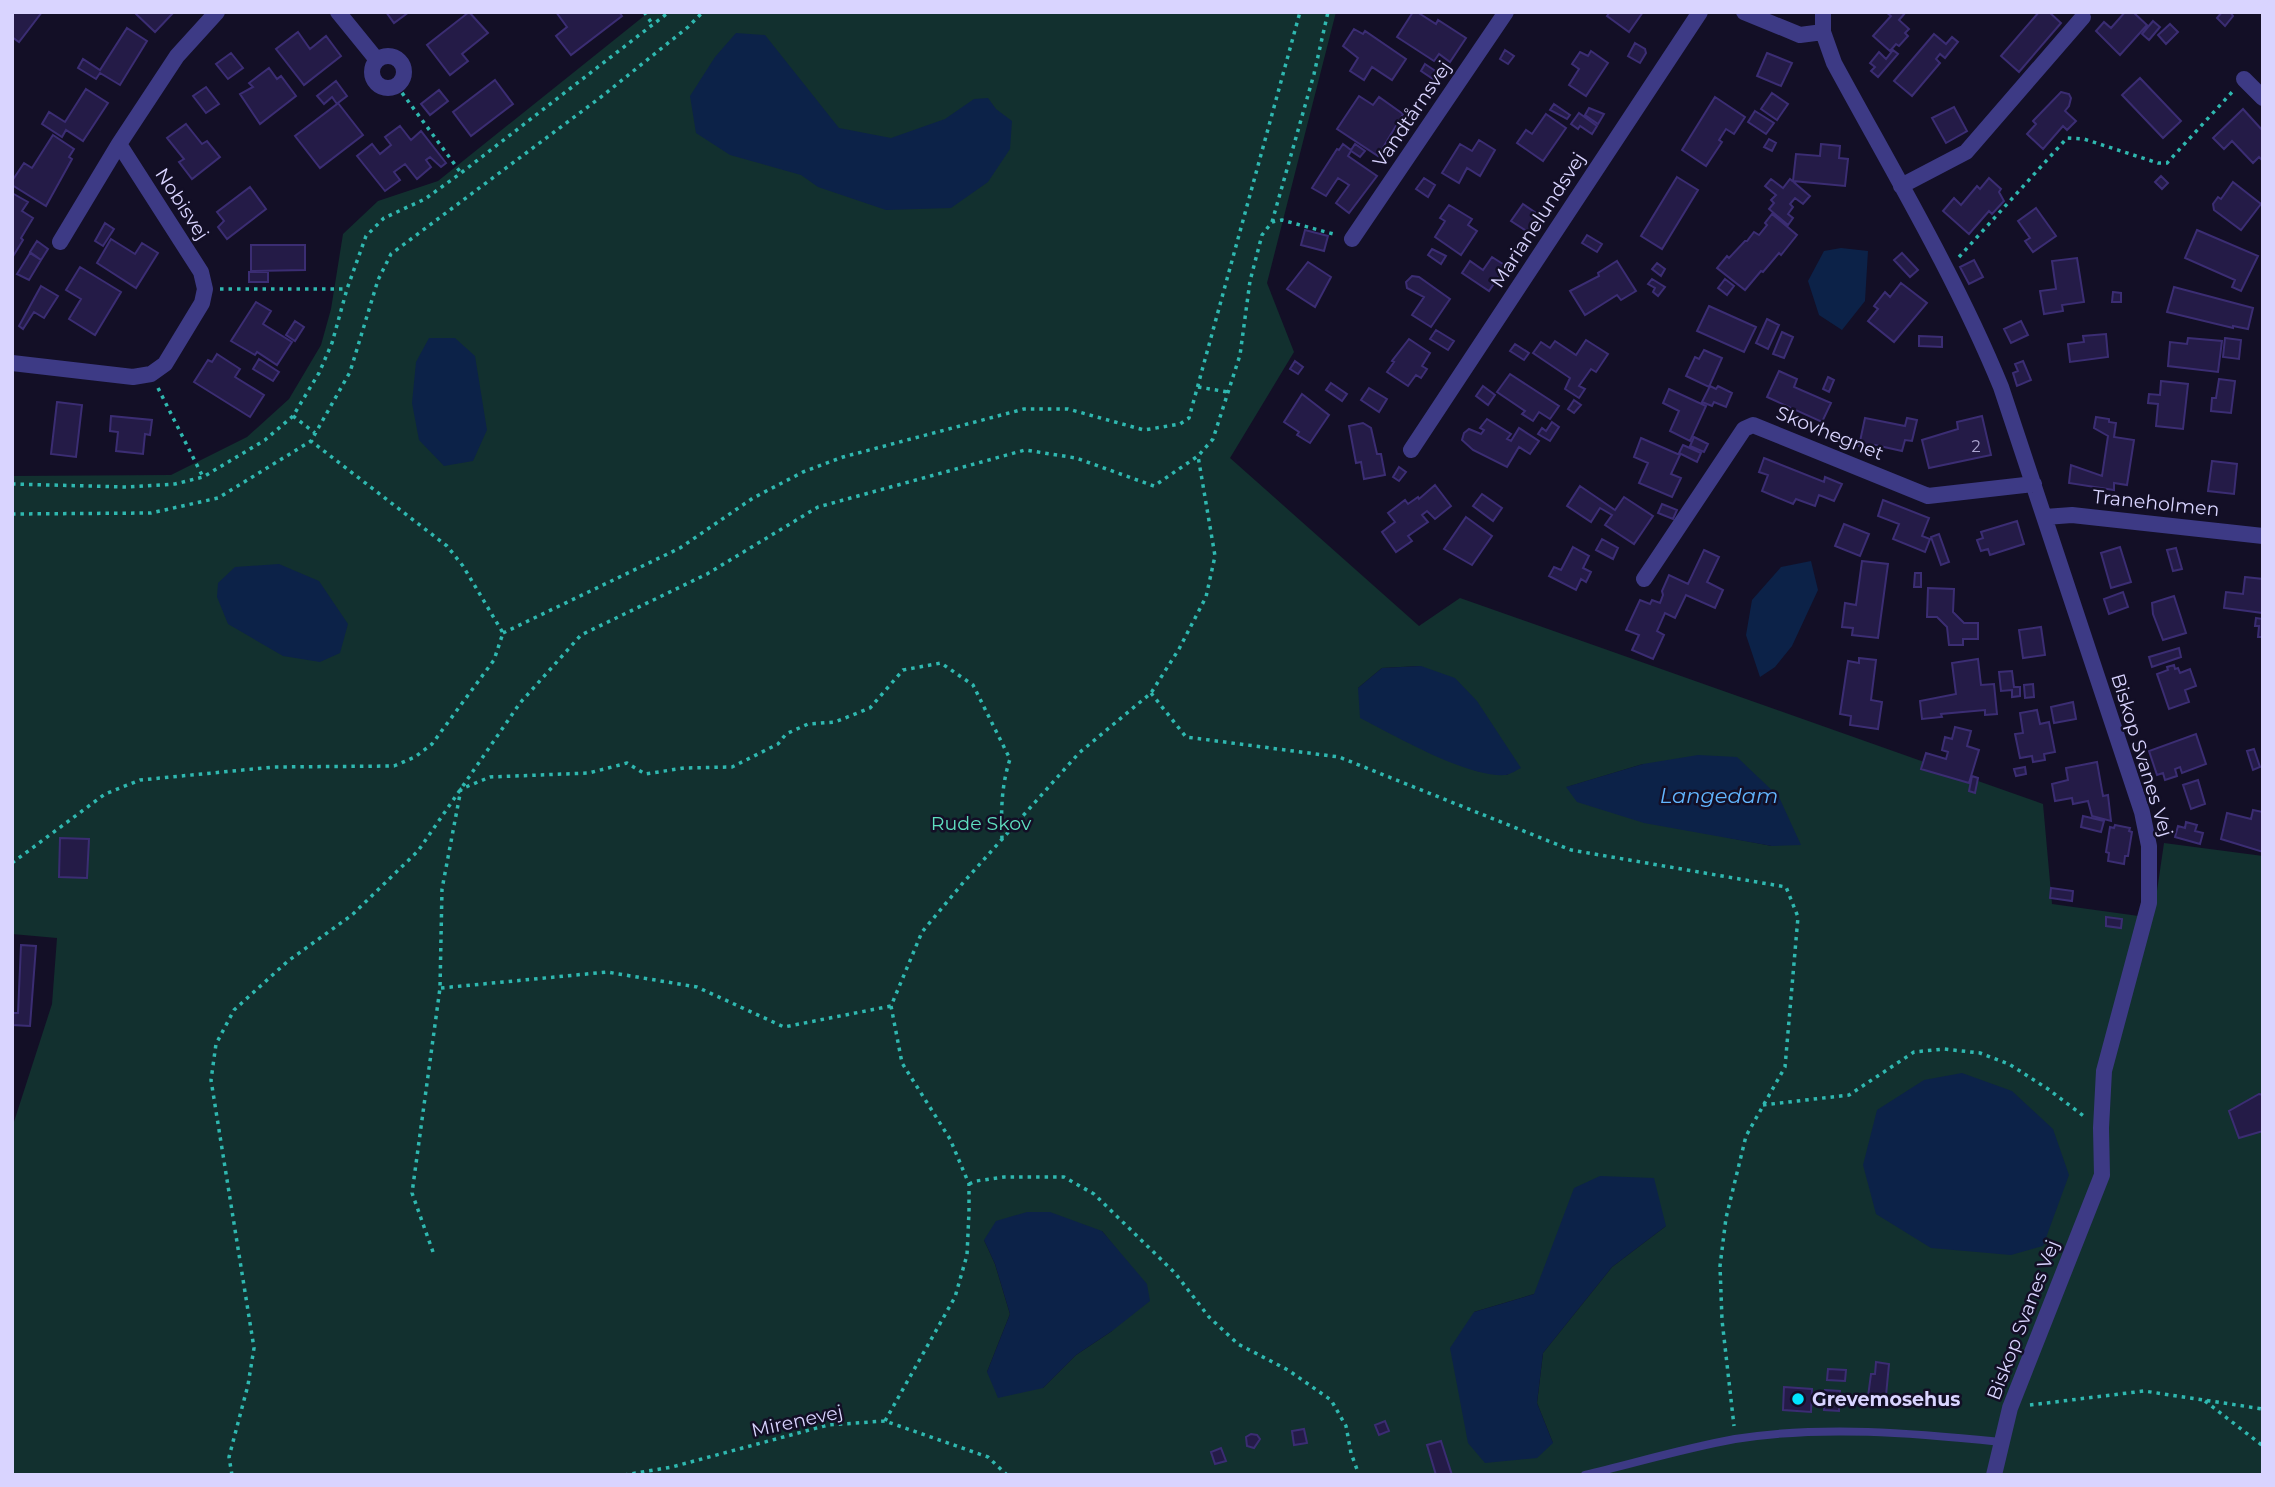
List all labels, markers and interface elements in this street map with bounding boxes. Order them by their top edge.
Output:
street label: Vandtårnsvej [1368,56,1456,172]
street label: Marianelundsvej [1486,148,1590,292]
street label: Nobisvej [150,164,214,244]
street label: Skovhegnet [1773,401,1887,465]
house number: 2 [1971,437,1981,456]
street label: Traneholmen [2091,485,2221,521]
street label: Biskop Svanes Vej [2106,671,2178,839]
water label: Langedam [1660,783,1778,808]
park label: Rude Skov [931,812,1032,835]
street label: Biskop Svanes Vej [1982,1237,2064,1403]
place label: Grevemosehus [1812,1388,1960,1411]
marker: Grevemosehus [1790,1391,1806,1407]
street label: Mirenevej [749,1400,845,1442]

